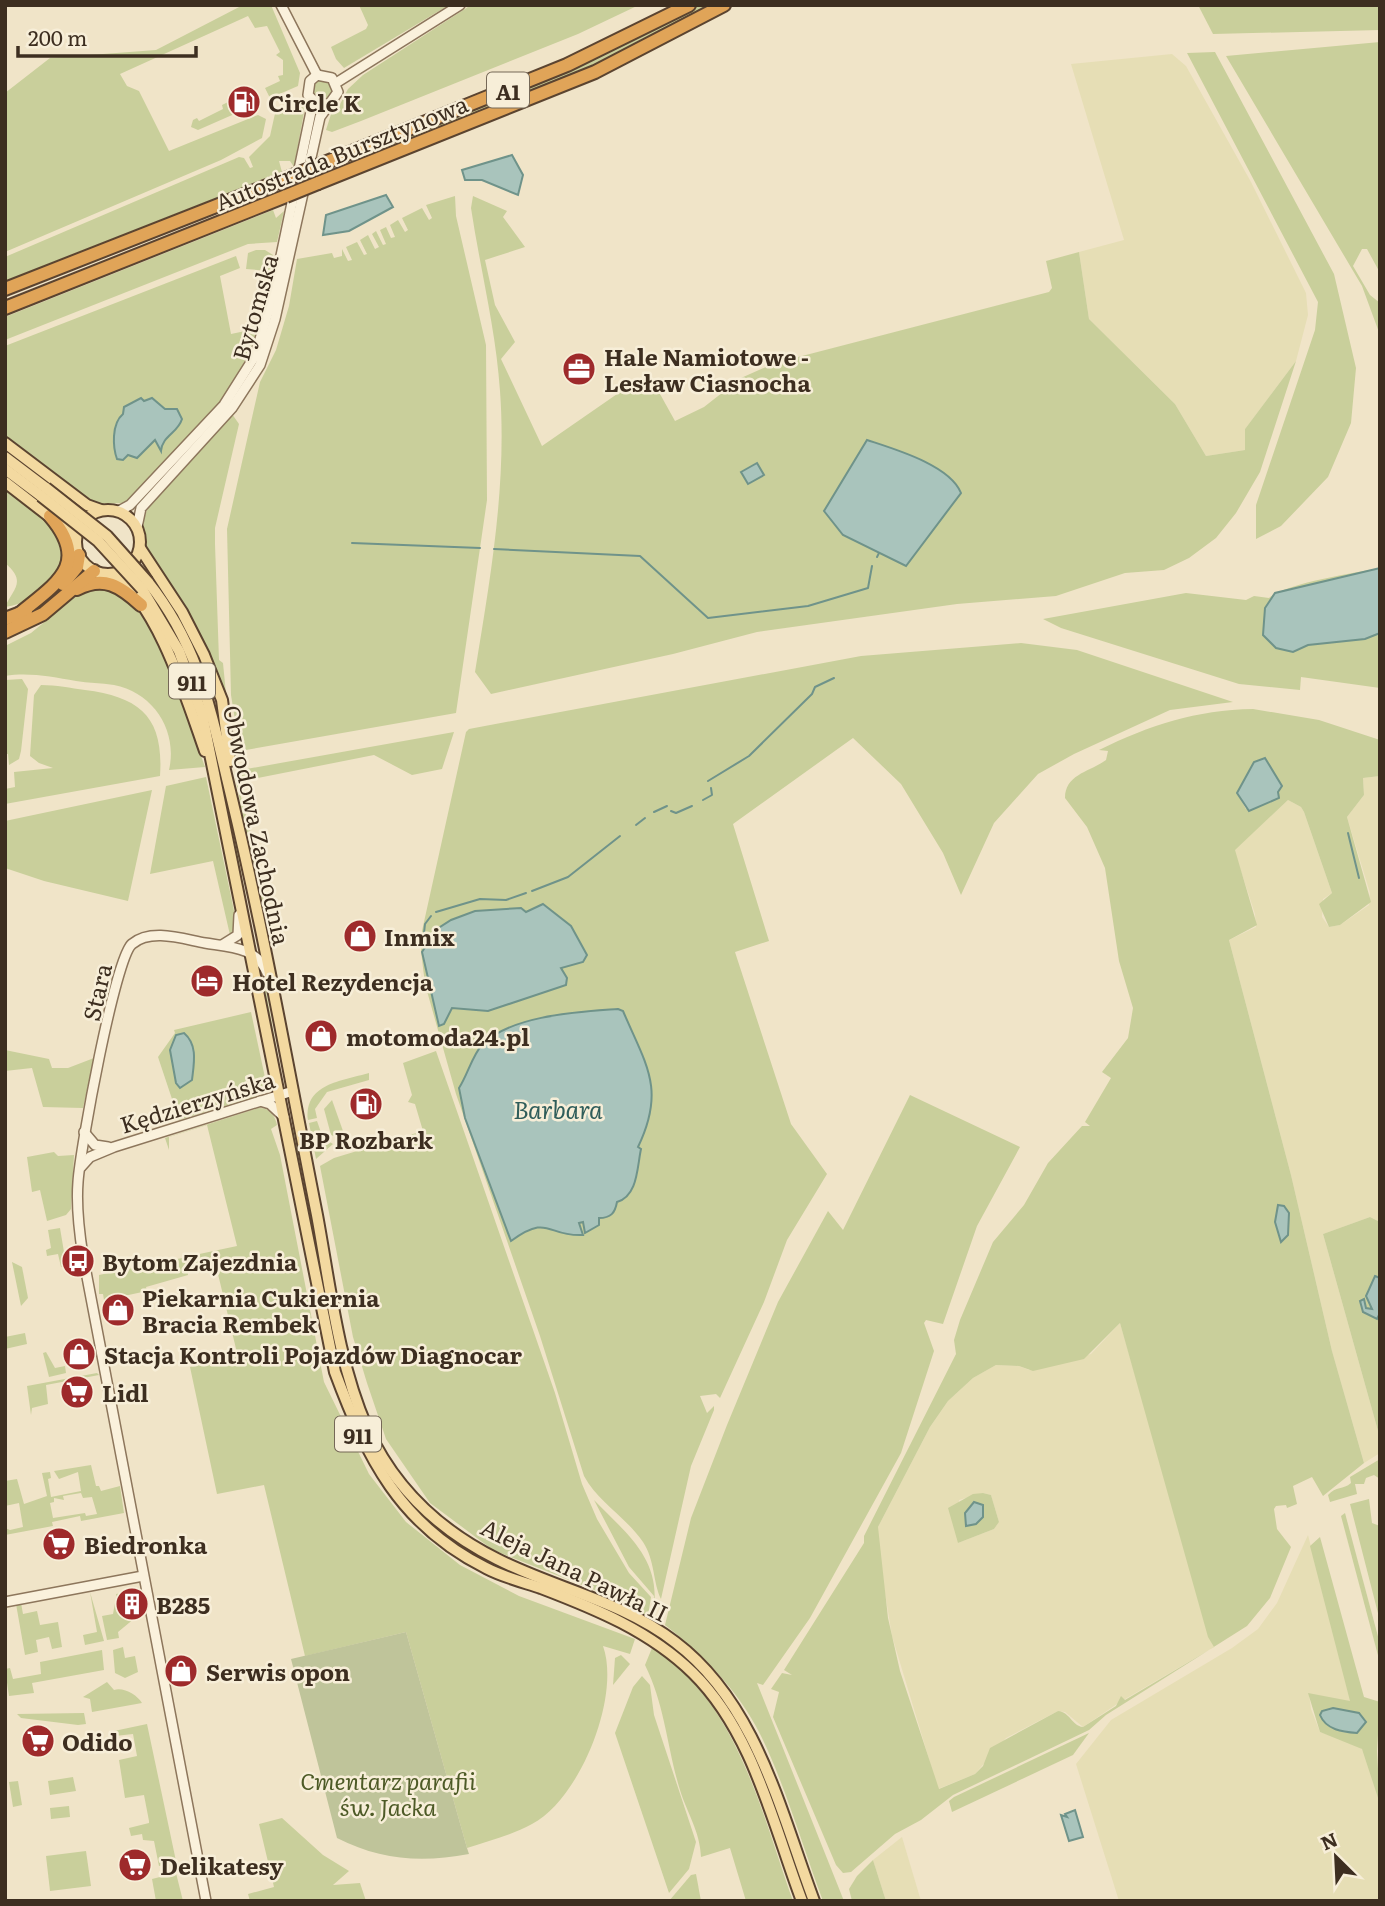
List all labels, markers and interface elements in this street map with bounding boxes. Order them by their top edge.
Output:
scale bar [18,14,196,58]
text: 200 m [28,21,88,52]
road number: A1 [487,72,529,108]
fuel station icon: Circle K [225,83,263,121]
street label: Autostrada Bursztynowa [209,85,473,218]
place label: Circle K [268,85,361,119]
street label: Bytomska [223,249,286,364]
place label: Hale Namiotowe - Lesław Ciasnocha [604,339,811,399]
office icon: Hale Namiotowe - Lesław Ciasnocha [560,350,598,388]
road number: 911 [169,664,215,698]
street label: Obwodowa Zachodnia [216,702,300,949]
shop icon: Inmix [341,917,379,955]
place label: Inmix [384,919,455,953]
street label: Stara [73,959,119,1024]
hotel icon: Hotel Rezydencja [188,962,226,1000]
place label: Hotel Rezydencja [232,964,434,998]
shop icon: motomoda24.pl [302,1017,340,1055]
place label: motomoda24.pl [346,1019,530,1053]
street label: Kędzierzyńska [115,1061,279,1141]
fuel station icon: BP Rozbark [347,1085,385,1123]
water label: Barbara [513,1091,603,1126]
place label: BP Rozbark [299,1122,434,1156]
bus stop icon: Bytom Zajezdnia [59,1242,97,1280]
place label: Bytom Zajezdnia [102,1244,298,1278]
place label: Piekarnia Cukiernia Bracia Rembek [142,1280,380,1340]
shop icon: Piekarnia Cukiernia Bracia Rembek [99,1291,137,1329]
shop icon: Stacja Kontroli Pojazdów Diagnocar [60,1335,98,1373]
place label: Stacja Kontroli Pojazdów Diagnocar [104,1337,522,1371]
supermarket icon: Lidl [58,1373,96,1411]
place label: Lidl [102,1375,149,1409]
road number: 911 [335,1416,381,1452]
street label: Aleja Jana Pawła II [476,1509,674,1629]
supermarket icon: Biedronka [40,1525,78,1563]
place label: Biedronka [84,1527,208,1561]
building icon: B285 [113,1585,151,1623]
place label: B285 [156,1587,210,1621]
shop icon: Serwis opon [162,1652,200,1690]
place label: Serwis opon [206,1654,350,1688]
supermarket icon: Odido [19,1722,57,1760]
place label: Odido [62,1724,133,1758]
park label: Cmentarz parafii św. Jacka [300,1763,476,1823]
north arrow [1301,1822,1371,1892]
text: N [1316,1825,1342,1857]
supermarket icon: Delikatesy [116,1846,154,1884]
place label: Delikatesy [160,1848,284,1882]

